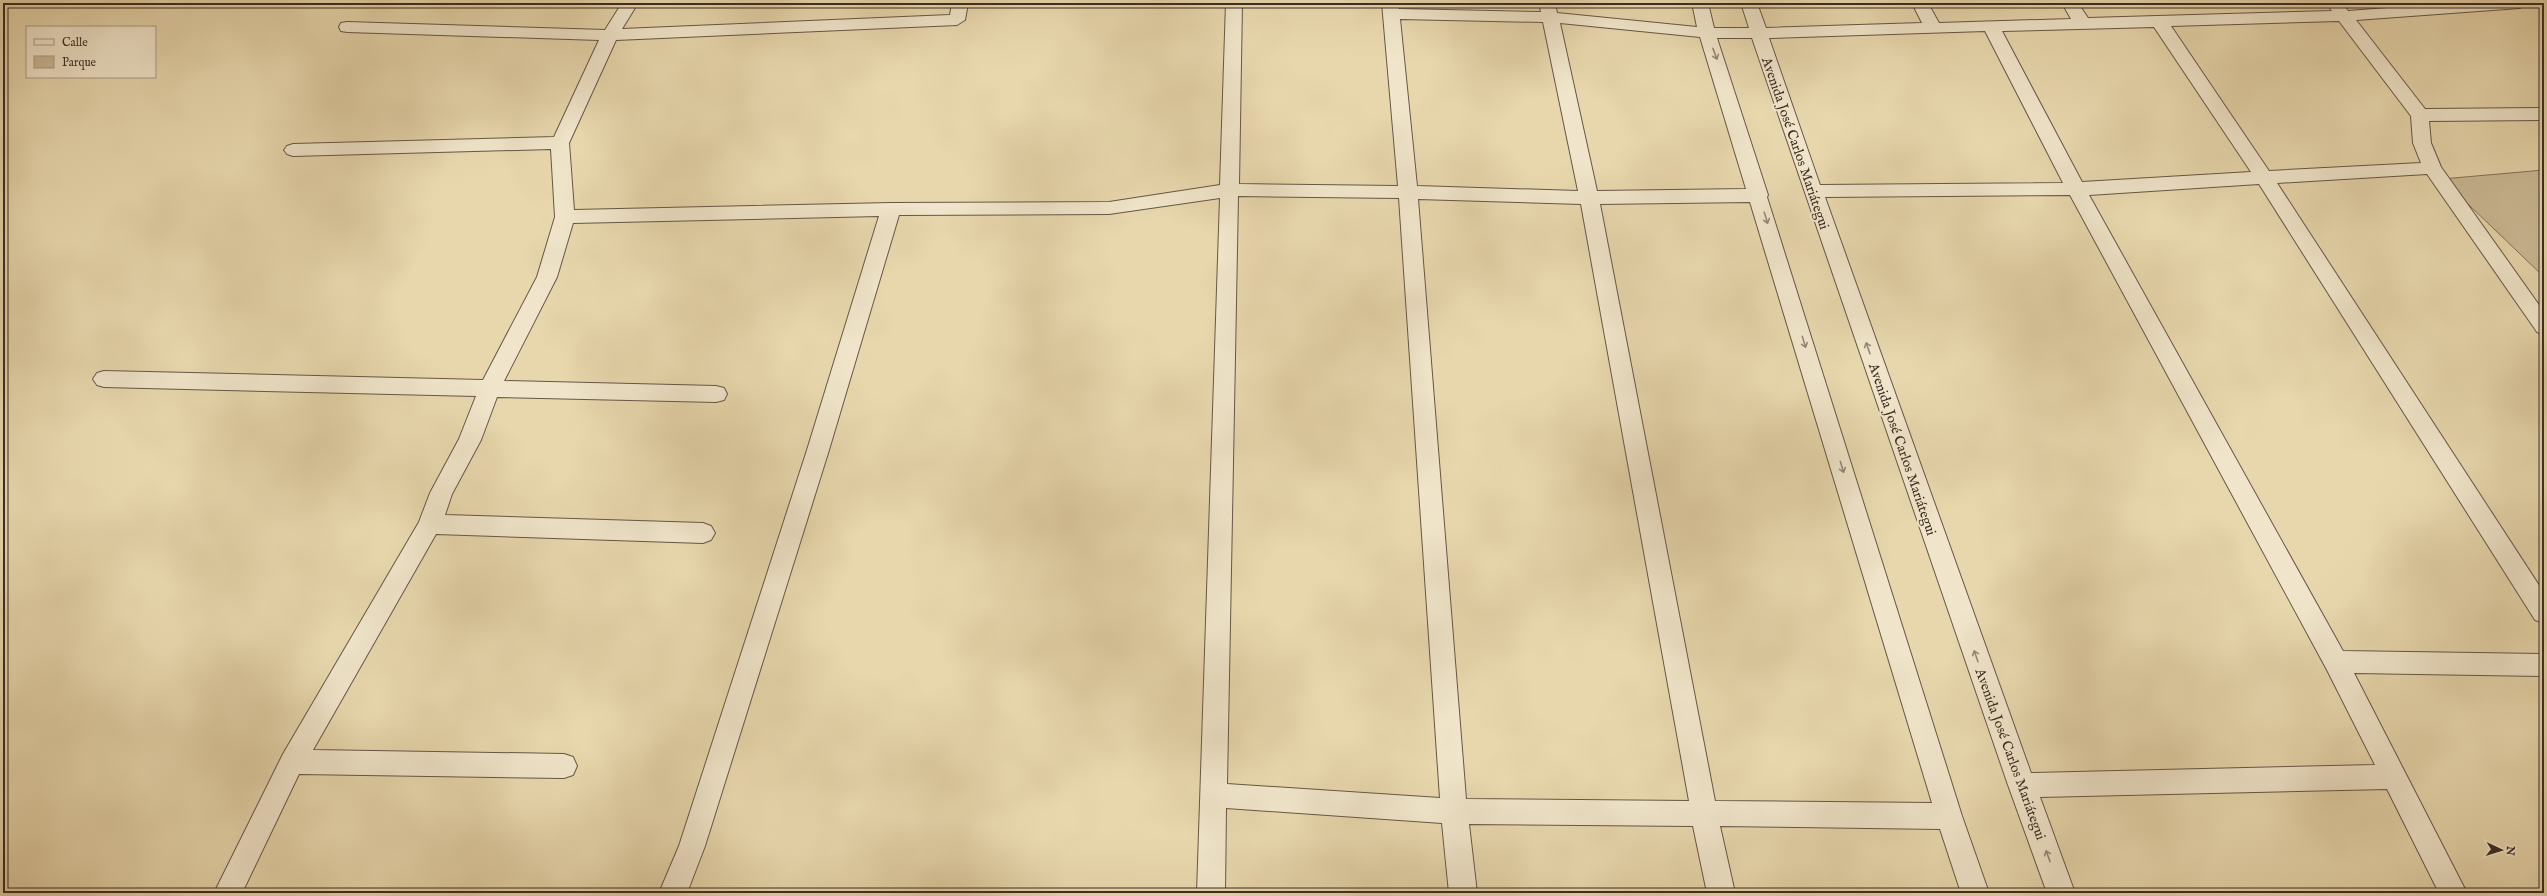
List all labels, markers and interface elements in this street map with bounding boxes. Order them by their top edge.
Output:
legend [26,26,156,78]
text: Calle [62,35,88,50]
one-way arrow [1711,47,1719,59]
street label: Avenida José Carlos Mariátegui [1757,54,1833,232]
text: Parque [62,55,97,71]
one-way arrow [1763,211,1770,224]
one-way arrow [1801,336,1808,349]
one-way arrow [1864,342,1871,355]
street label: Avenida José Carlos Mariátegui [1864,360,1940,538]
one-way arrow [1839,460,1846,473]
one-way arrow [1972,649,1979,662]
street label: Avenida José Carlos Mariátegui [1970,665,2050,843]
north arrow [2481,830,2521,870]
text: N [2503,844,2517,856]
one-way arrow [2043,851,2051,863]

